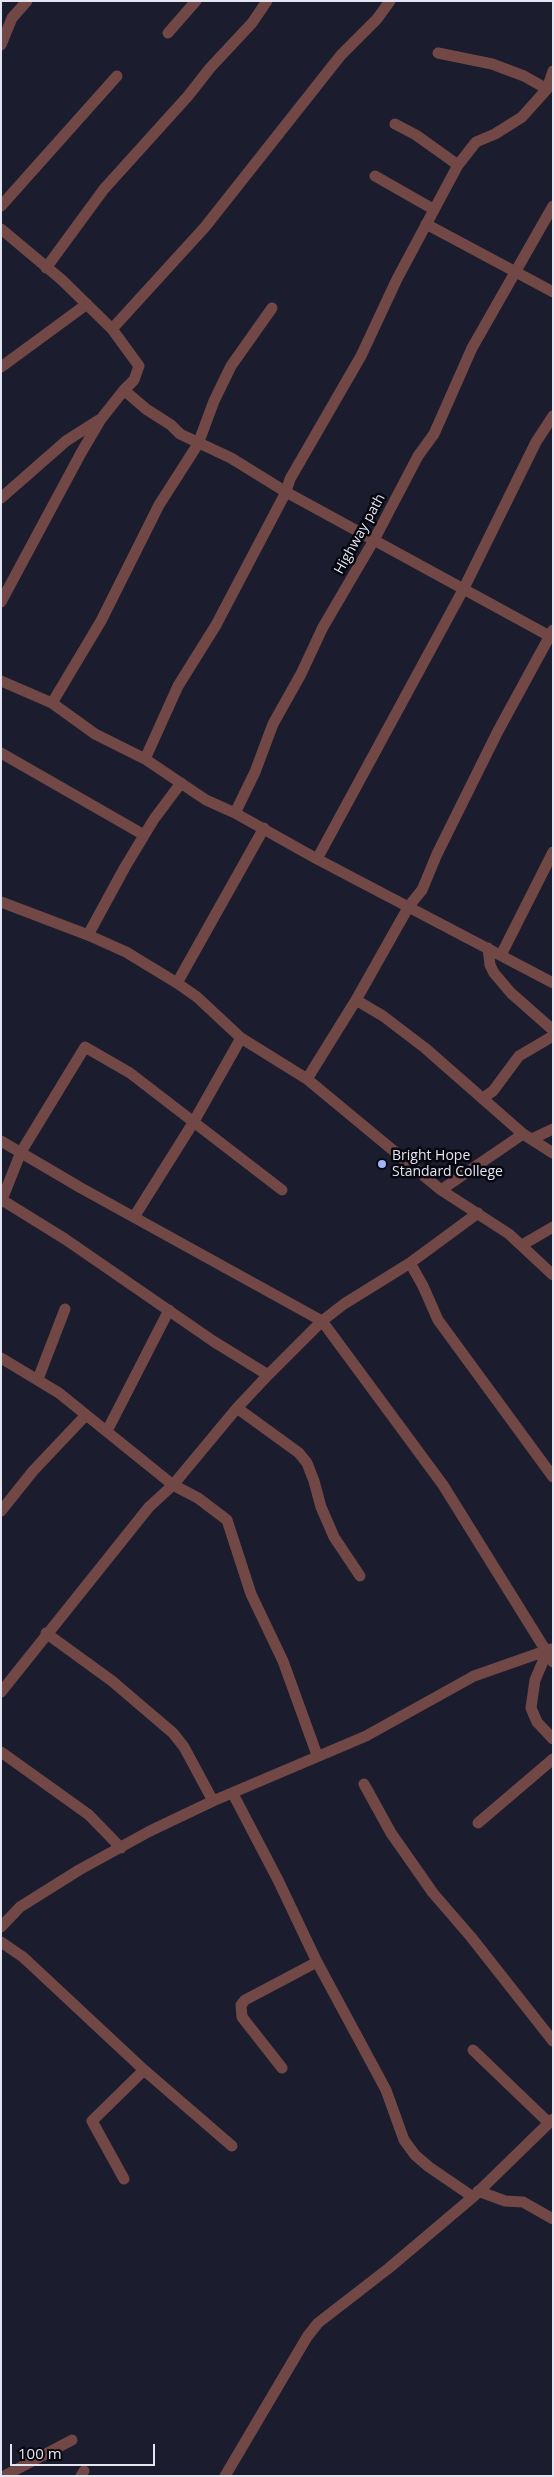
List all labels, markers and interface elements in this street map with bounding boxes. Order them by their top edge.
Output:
street label: Highway path [331,491,389,577]
place label: Bright Hope Standard College [392,1148,503,1180]
marker: Bright Hope Standard College [376,1158,388,1170]
scale bar [12,2434,158,2466]
text: 100 m [18,2443,62,2463]

